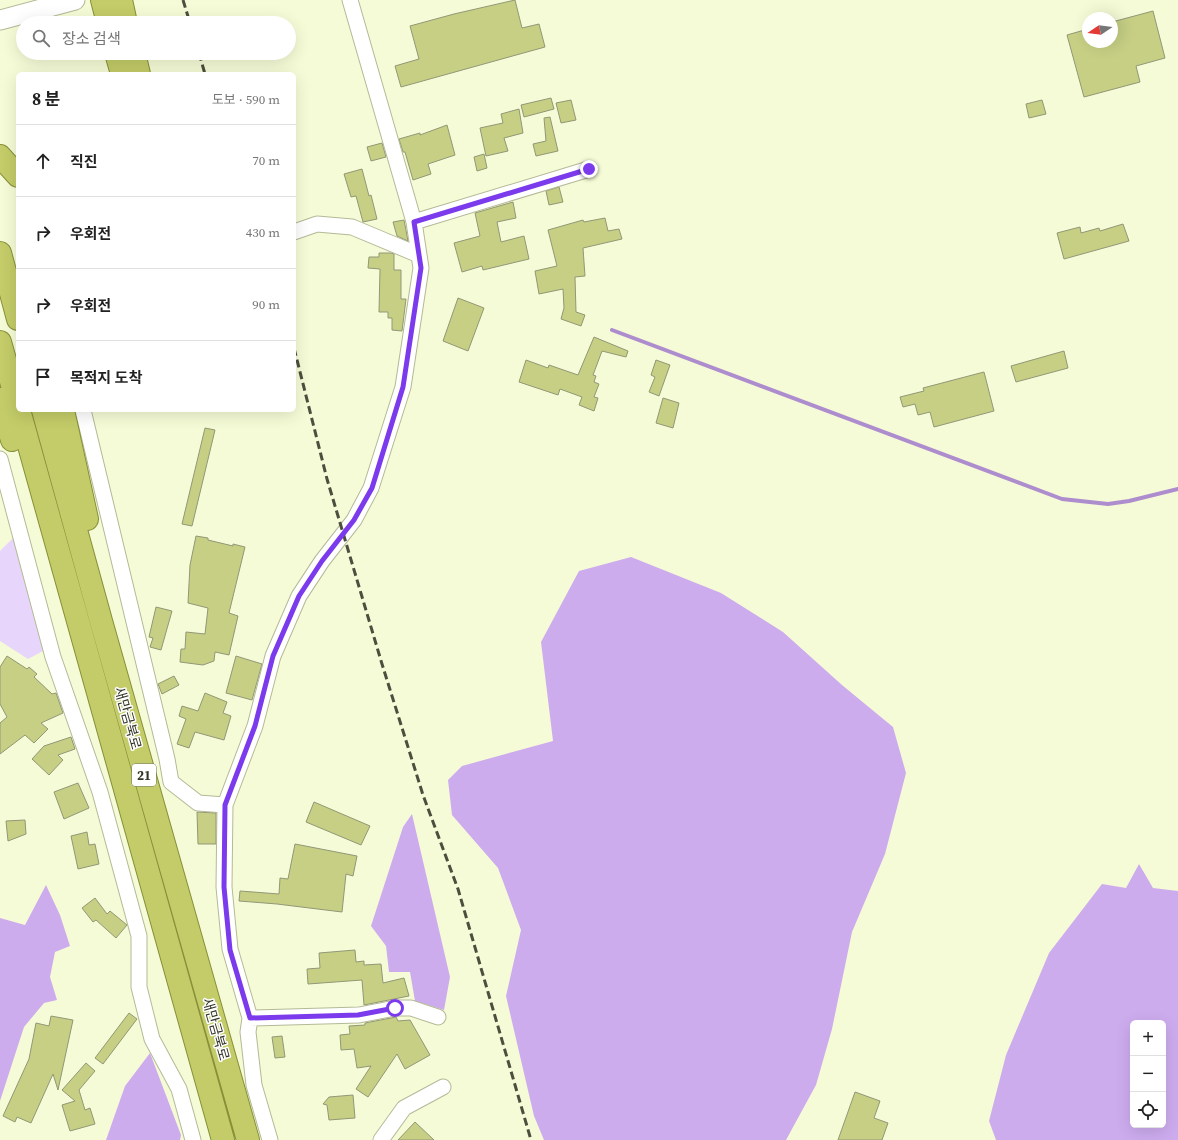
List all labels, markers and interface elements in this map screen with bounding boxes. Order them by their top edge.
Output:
north arrow [1082,12,1118,48]
search box [16,16,296,60]
icon: search [30,27,52,49]
text: 장소 검색 [62,28,121,49]
text: 8 분 [32,87,61,111]
text: 도보 · 590 m [212,91,280,108]
icon: ahead [32,150,54,172]
text: 직진 [70,151,98,172]
text: 70 m [252,152,280,169]
route end [580,160,598,178]
icon: right [32,222,54,244]
text: 우회전 [70,223,111,244]
text: 430 m [246,224,280,241]
icon: right [32,294,54,316]
text: 우회전 [70,295,111,316]
text: 90 m [252,296,280,313]
icon: arrive [32,366,54,388]
text: 목적지 도착 [70,367,142,388]
street label: 새만금북로 [110,684,147,752]
road number: 21 [132,764,156,786]
street label: 새만금북로 [198,995,235,1063]
route start [386,999,404,1017]
map controls [1130,1020,1166,1128]
button: + [1130,1020,1166,1056]
button: − [1130,1056,1166,1092]
button: locate [1130,1092,1166,1128]

